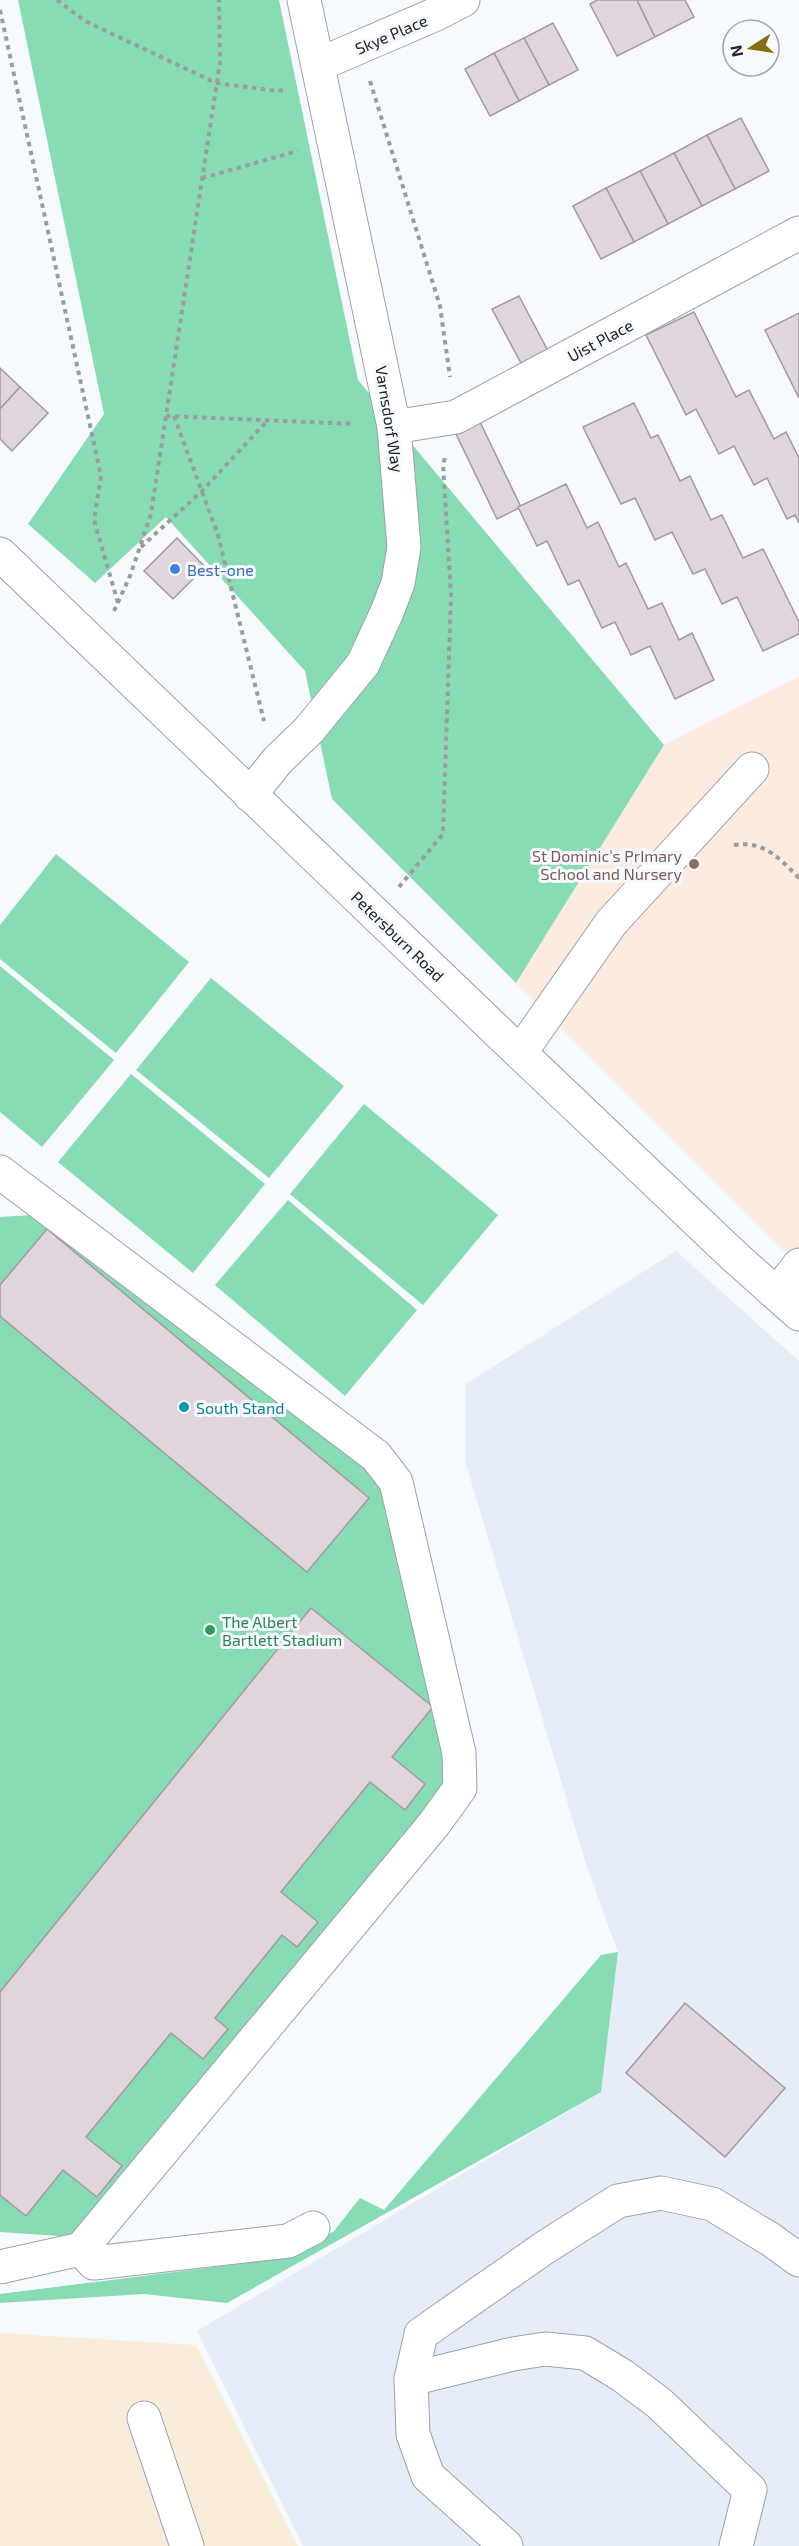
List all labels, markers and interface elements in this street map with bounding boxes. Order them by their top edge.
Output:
street label: Skye Place [352,10,430,58]
north arrow [721,18,781,78]
text: N [725,44,746,59]
street label: Uist Place [564,315,636,365]
street label: Varnsdorf Way [372,364,408,474]
place label: Best-one [187,560,254,579]
marker: Best-one [168,562,182,576]
place label: St Dominic’s PrImary School and Nursery [532,846,683,883]
marker: St Dominic’s PrImary School and Nursery [687,857,701,871]
street label: Petersburn Road [348,887,448,985]
place label: South Stand [196,1398,284,1417]
marker: South Stand [177,1400,191,1414]
place label: The Albert Bartlett Stadium [222,1612,342,1649]
marker: The Albert Bartlett Stadium [203,1623,217,1637]

